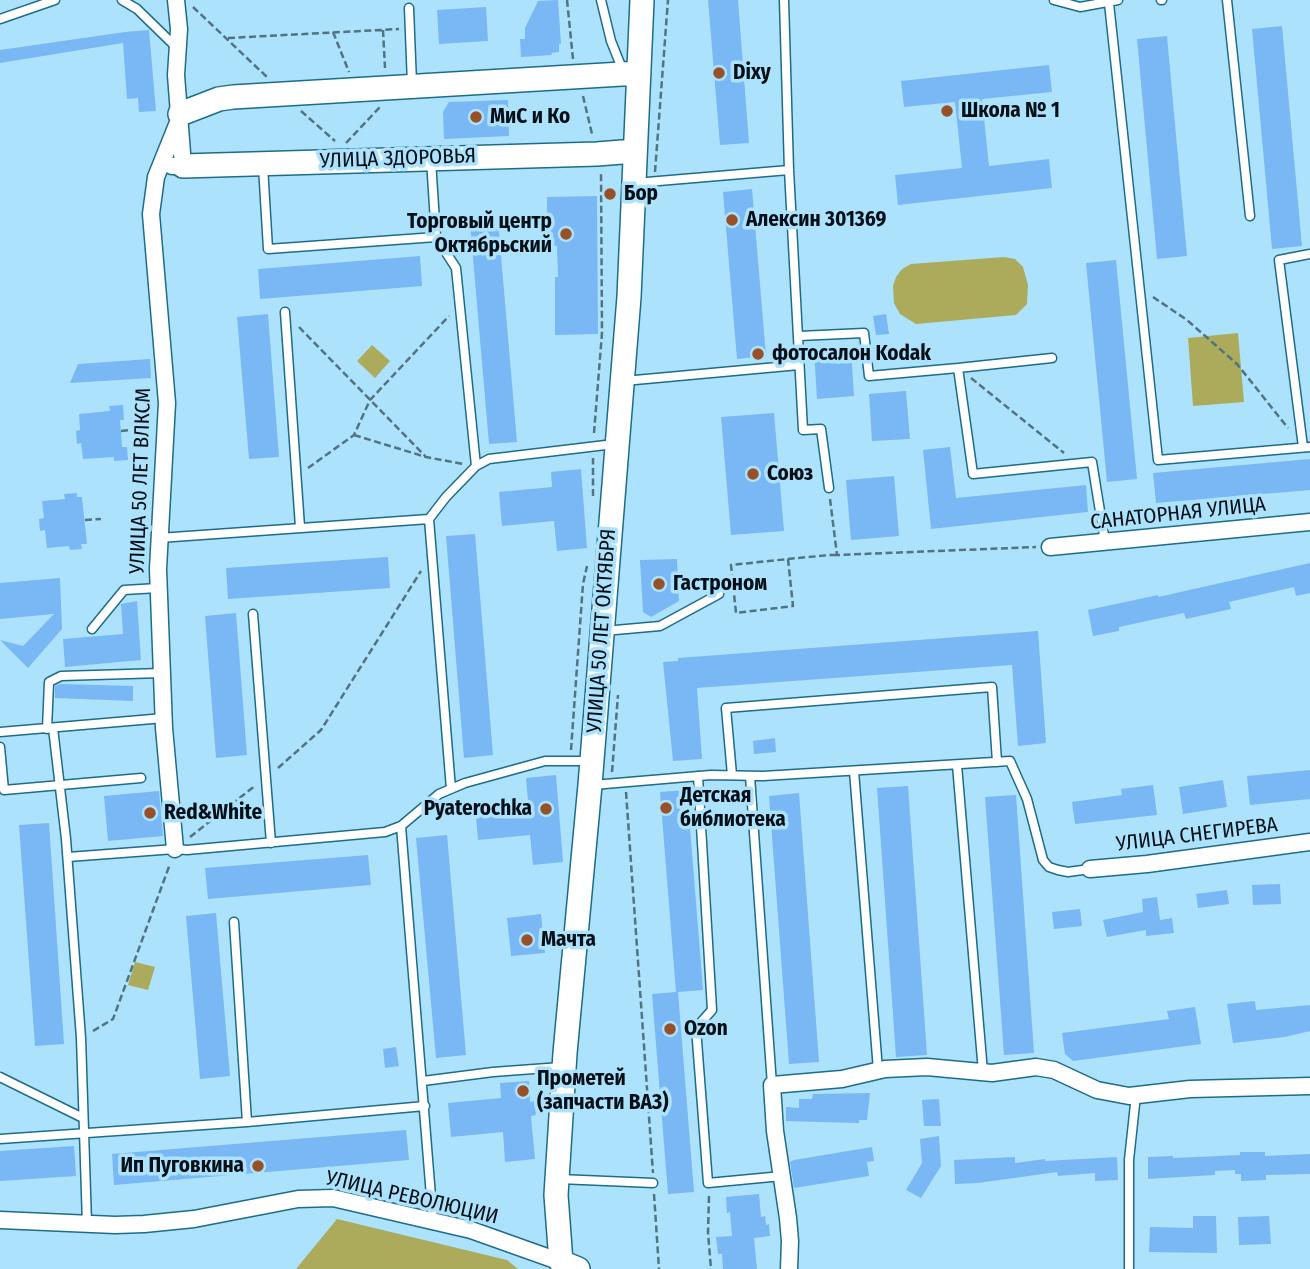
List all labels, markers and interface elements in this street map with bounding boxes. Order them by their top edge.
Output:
place label: Dixy [733,60,771,86]
marker: Dixy [711,65,727,81]
place label: Школа № 1 [961,98,1060,124]
marker: Школа № 1 [939,103,955,119]
place label: МиС и Ко [490,104,570,130]
marker: МиС и Ко [468,109,484,125]
street label: УЛИЦА ЗДОРОВЬЯ [319,144,477,174]
place label: Бор [624,181,658,207]
marker: Бор [602,186,618,202]
place label: Алексин 301369 [746,207,886,233]
place label: Торговый центр Октябрьский [407,209,552,259]
marker: Алексин 301369 [724,212,740,228]
marker: Торговый центр Октябрьский [558,226,574,242]
place label: фотосалон Kodak [772,341,931,367]
marker: фотосалон Kodak [750,346,766,362]
street label: УЛИЦА 50 ЛЕТ ВЛКСМ [125,388,157,574]
place label: Союз [767,461,813,487]
marker: Союз [745,466,761,482]
street label: САНАТОРНАЯ УЛИЦА [1089,492,1267,536]
street label: УЛИЦА 50 ЛЕТ ОКТЯБРЯ [582,528,622,734]
place label: Гастроном [673,571,767,597]
marker: Гастроном [651,576,667,592]
place label: Детская библиотека [680,783,786,833]
place label: Pyaterochka [424,796,532,822]
place label: Red&White [164,800,262,826]
marker: Детская библиотека [658,800,674,816]
marker: Pyaterochka [538,801,554,817]
marker: Red&White [142,805,158,821]
street label: УЛИЦА СНЕГИРЕВА [1115,813,1279,857]
place label: Мачта [541,927,596,953]
marker: Мачта [519,932,535,948]
place label: Ozon [684,1016,728,1042]
marker: Ozon [662,1021,678,1037]
place label: Прометей (запчасти ВАЗ) [537,1066,668,1116]
marker: Прометей (запчасти ВАЗ) [515,1083,531,1099]
place label: Ип Пуговкина [120,1153,244,1179]
marker: Ип Пуговкина [250,1158,266,1174]
street label: УЛИЦА РЕВОЛЮЦИИ [323,1166,501,1230]

